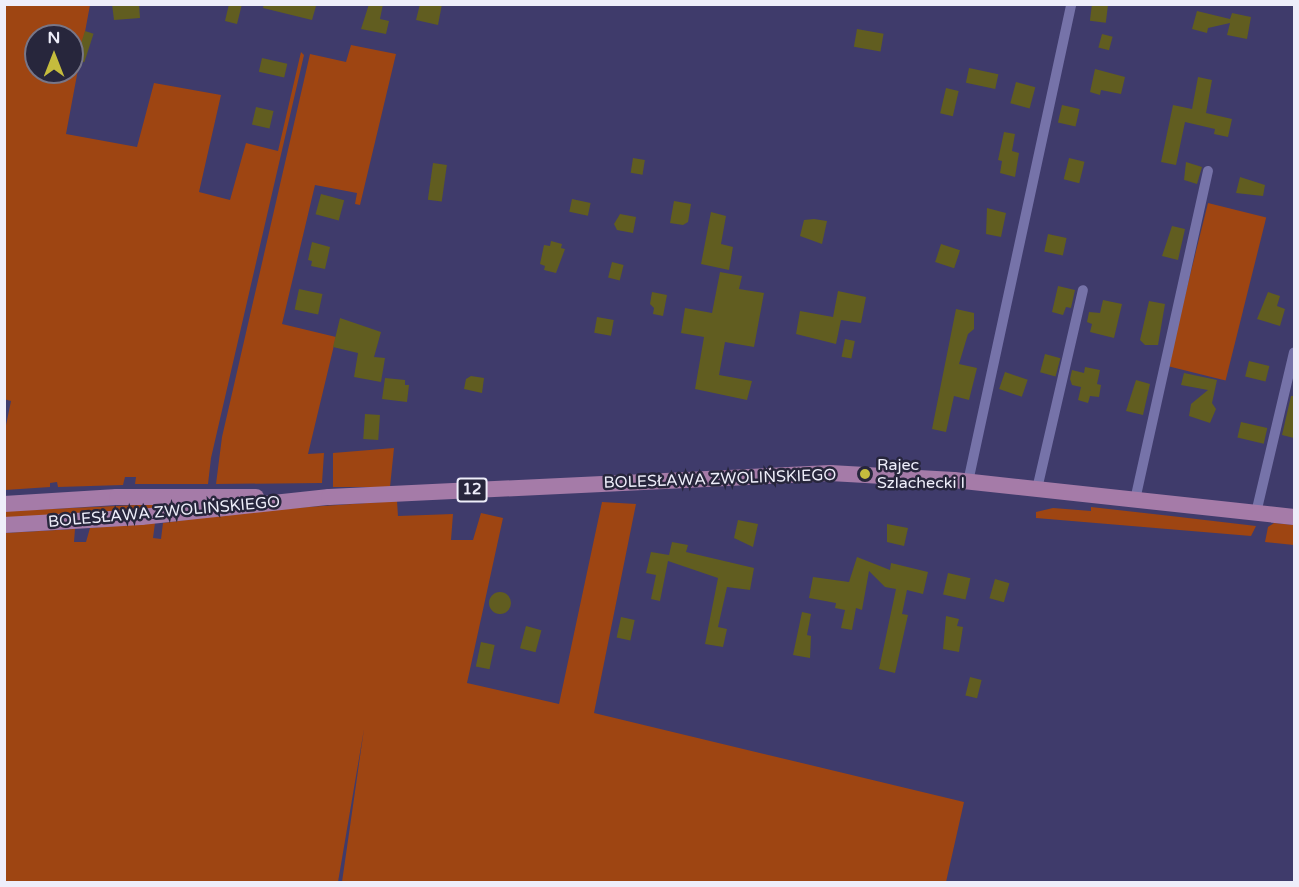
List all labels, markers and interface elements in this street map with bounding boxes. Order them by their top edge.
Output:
north arrow [24,24,84,84]
text: N [48,28,60,48]
place label: Rajec Szlachecki I [877,455,965,493]
street label: BOLESŁAWA ZWOLIŃSKIEGO [603,465,837,493]
marker: Rajec Szlachecki I [858,467,872,481]
road number: 12 [456,478,488,502]
street label: BOLESŁAWA ZWOLIŃSKIEGO [47,492,281,532]

